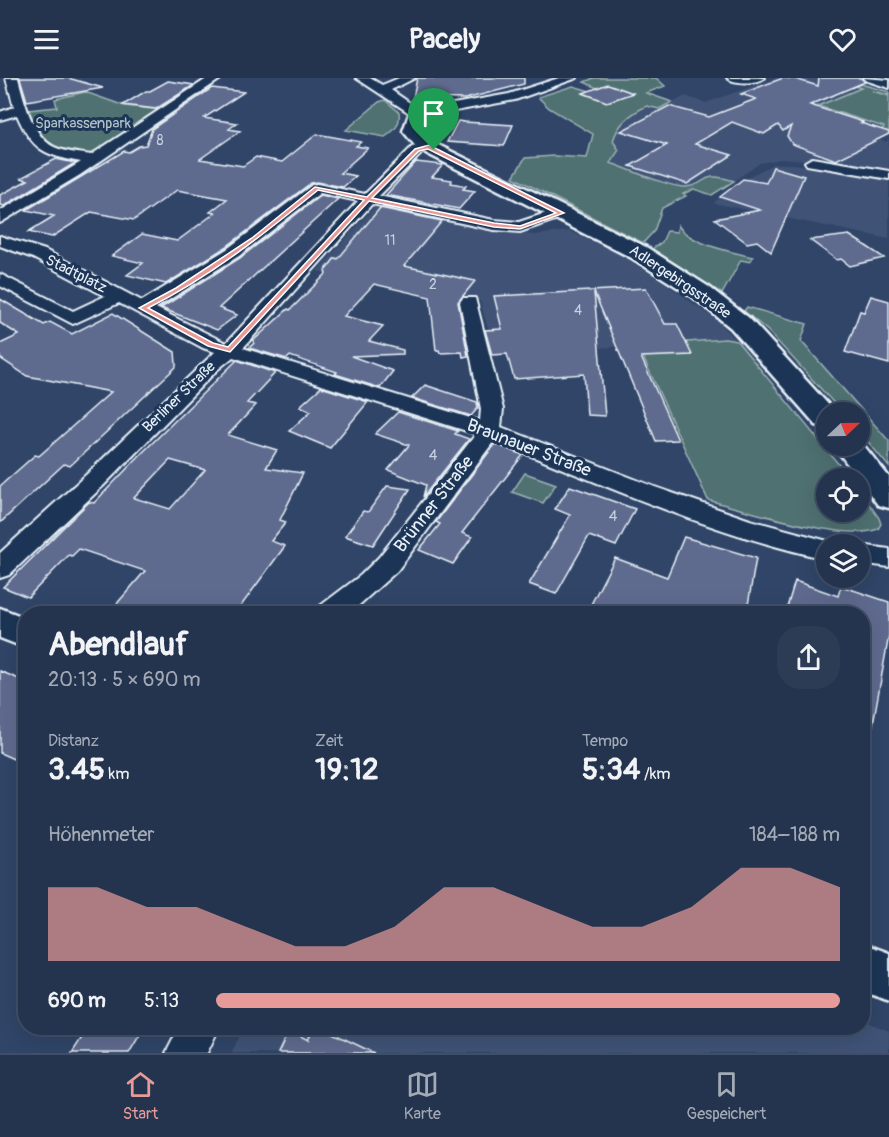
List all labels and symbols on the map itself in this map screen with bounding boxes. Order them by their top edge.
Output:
pin [408,88,459,150]
park label: Sparkassenpark [35,114,132,133]
house number: 8 [156,132,164,149]
house number: 11 [385,232,395,249]
street label: Adlergebirgsstraße [626,241,735,323]
street label: Stadtplatz [42,251,110,298]
house number: 2 [429,276,437,293]
house number: 4 [574,302,582,319]
street label: Berliner Straße [138,357,220,437]
north arrow [816,402,870,456]
street label: Braunauer Straße [464,414,595,482]
house number: 4 [429,446,438,465]
street label: Brünner Straße [389,451,479,557]
house number: 4 [609,507,618,526]

